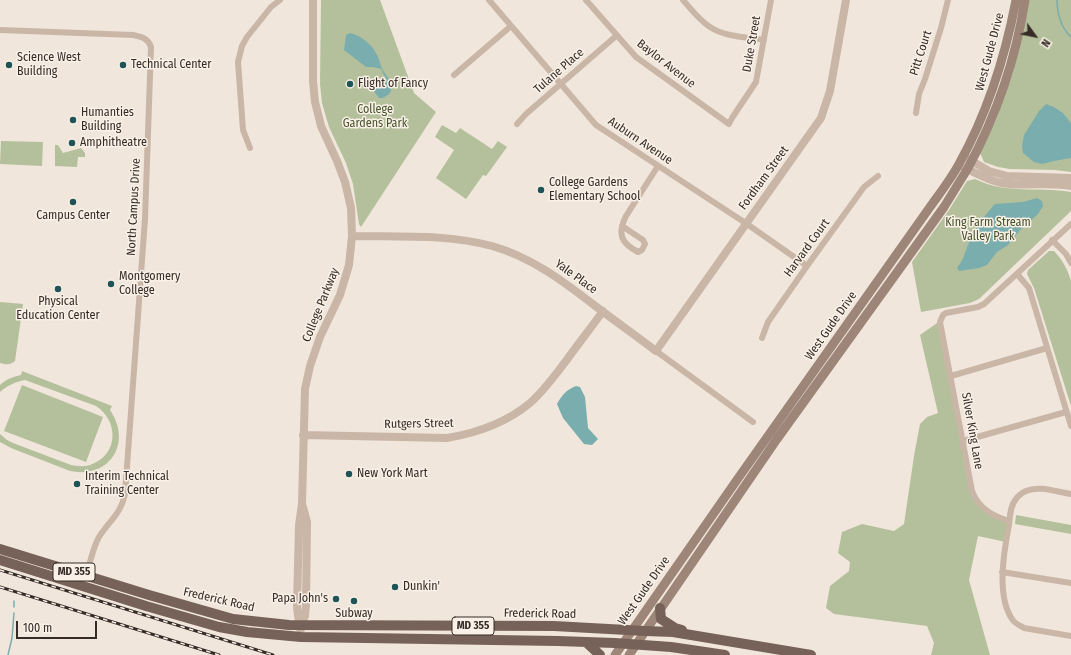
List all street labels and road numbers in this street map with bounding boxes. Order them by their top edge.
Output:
street label: West Gude Drive [973,11,1007,93]
street label: Duke Street [740,15,764,73]
street label: Pitt Court [907,29,935,77]
street label: Baylor Avenue [634,37,698,91]
street label: Tulane Place [531,45,587,97]
street label: Auburn Avenue [605,114,675,168]
street label: Fordham Street [736,143,792,213]
street label: North Campus Drive [124,158,144,256]
street label: Harvard Court [781,216,833,280]
street label: Yale Place [552,257,600,297]
street label: College Parkway [300,266,342,344]
street label: West Gude Drive [802,289,860,363]
street label: Silver King Lane [958,391,986,471]
street label: Rutgers Street [384,416,454,432]
street label: West Gude Drive [615,554,673,628]
road number: MD 355 [53,563,95,581]
street label: Frederick Road [182,585,256,615]
street label: Frederick Road [504,606,576,622]
road number: MD 355 [452,617,494,635]

